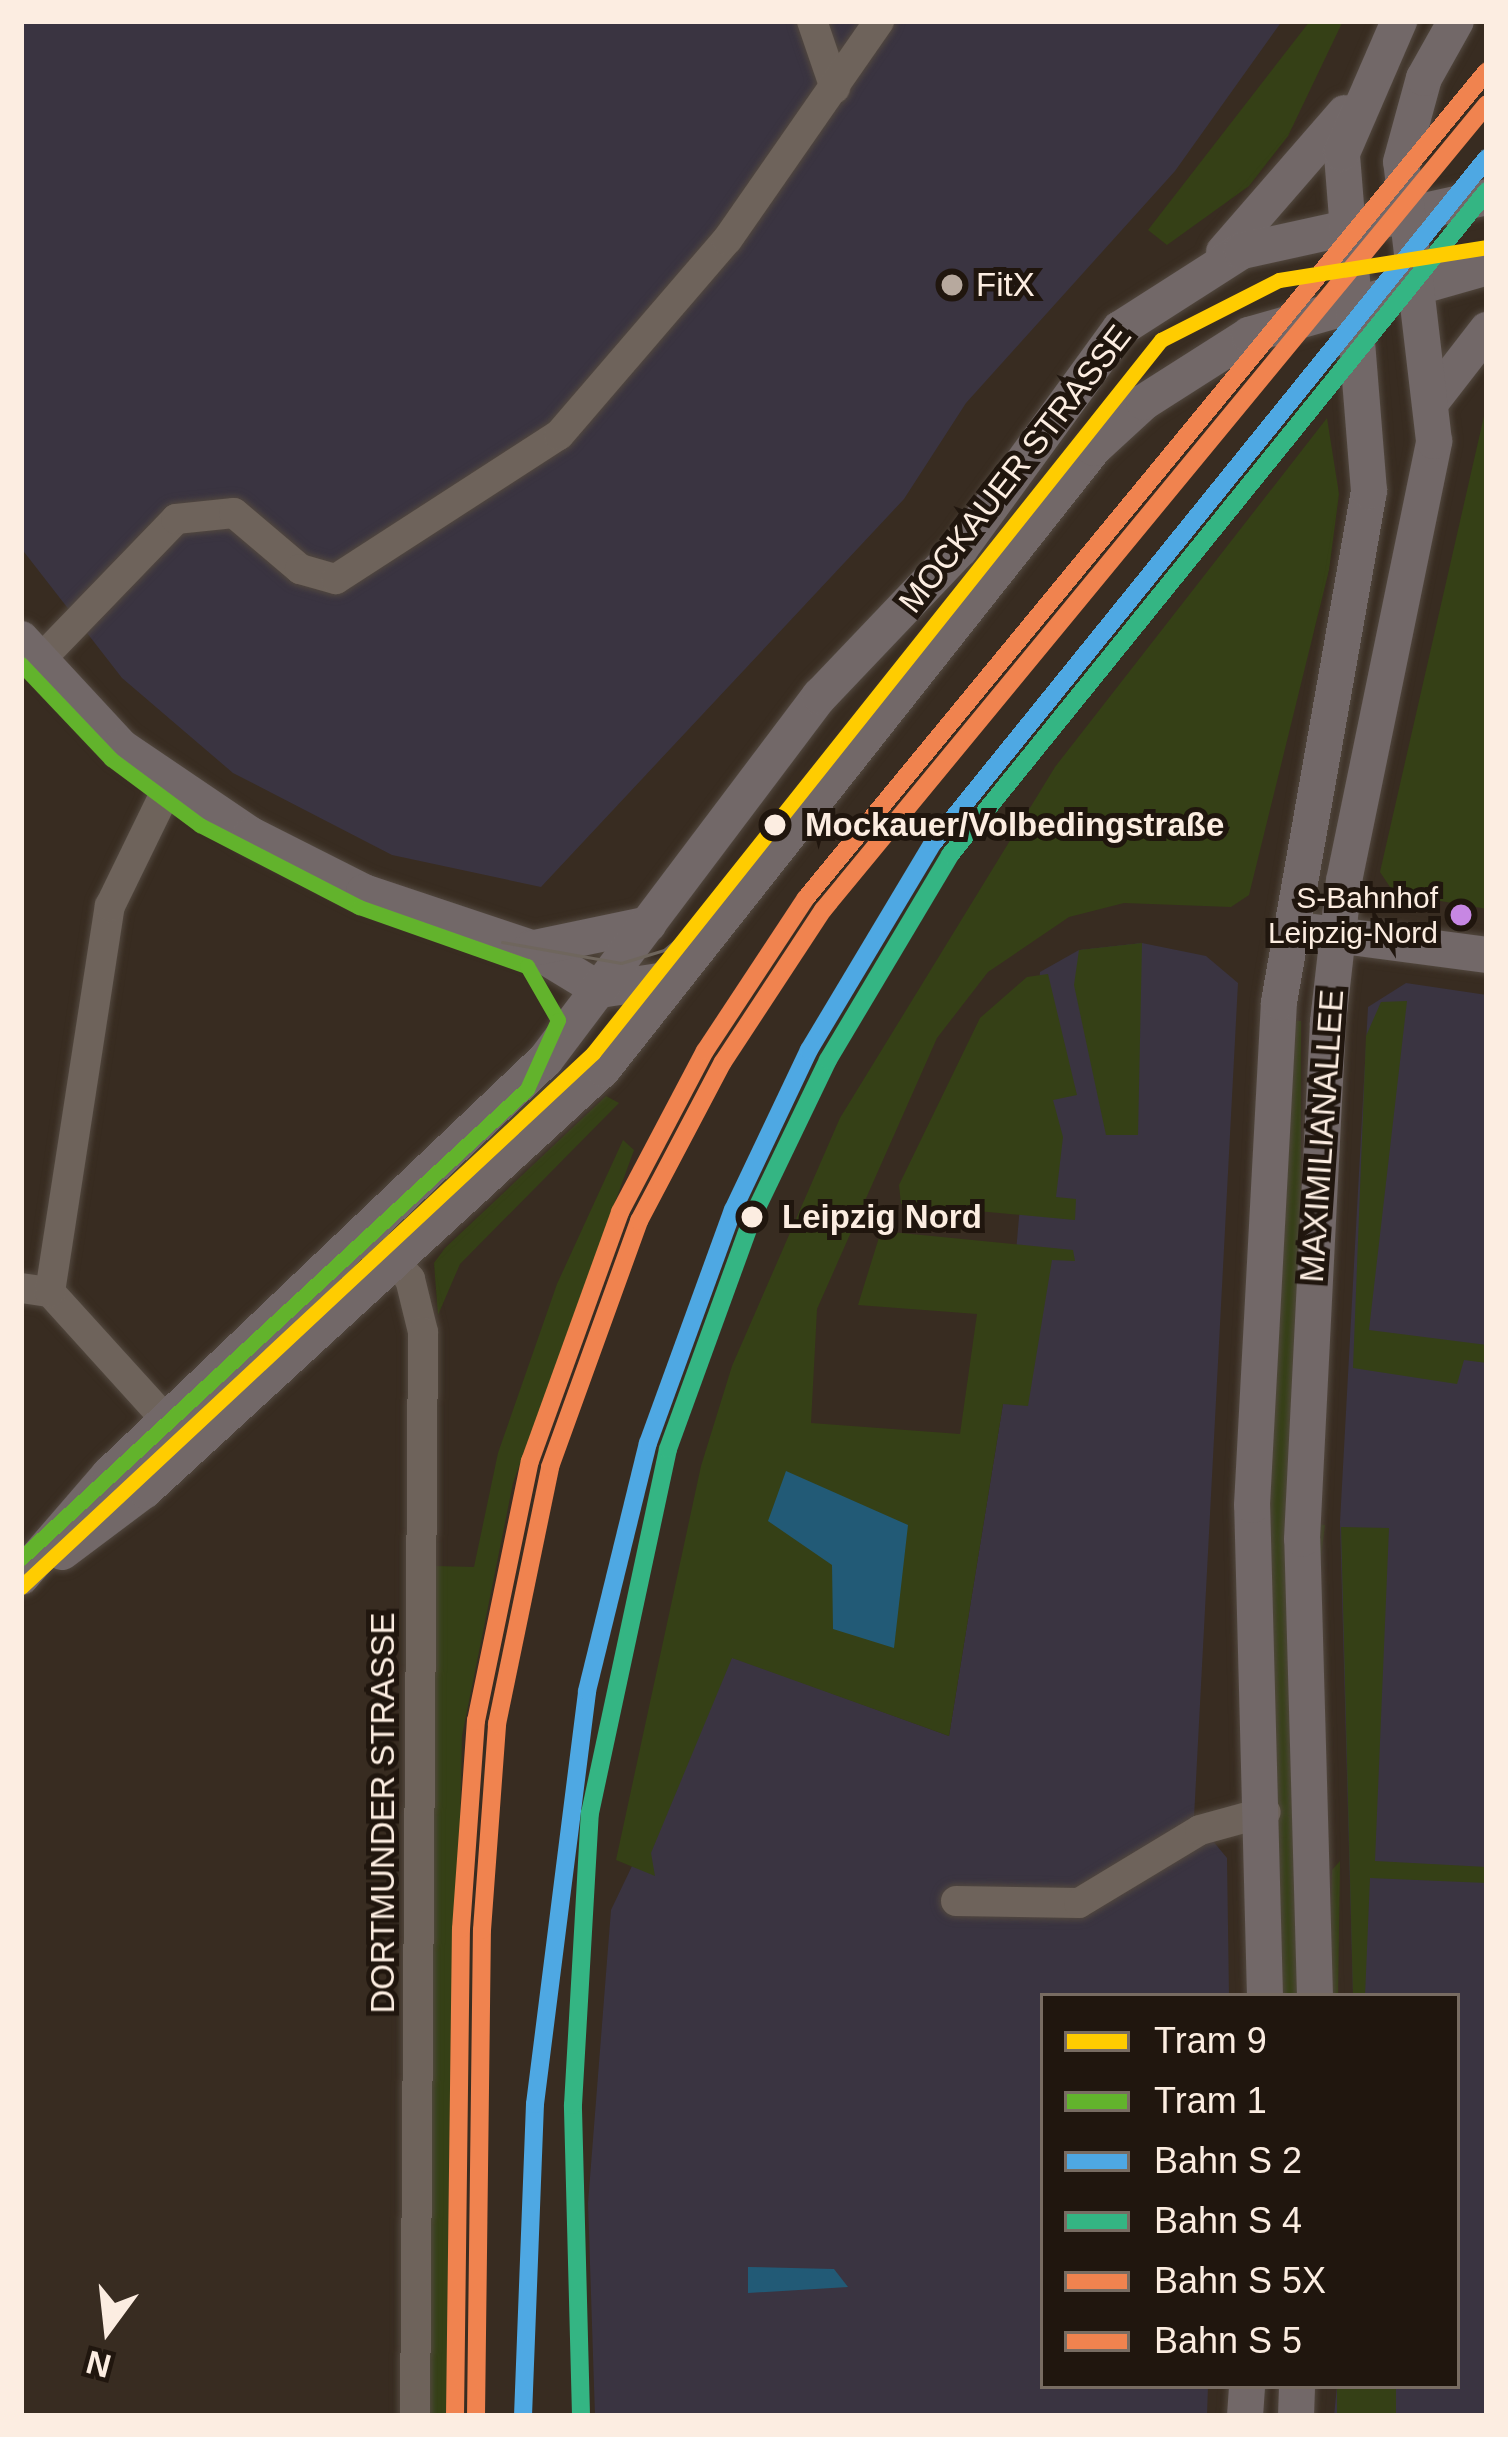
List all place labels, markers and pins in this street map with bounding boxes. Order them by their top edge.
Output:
place label: FitX [976,265,1035,305]
marker: FitX [939,272,965,298]
place label: Mockauer/Volbedingstraße [805,805,1224,845]
marker: Mockauer/Volbedingstraße [756,806,794,844]
place label: S-Bahnhof Leipzig-Nord [1268,880,1438,950]
marker: S-Bahnhof Leipzig-Nord [1450,904,1472,926]
place label: Leipzig Nord [782,1197,982,1237]
marker: Leipzig Nord [733,1198,771,1236]

